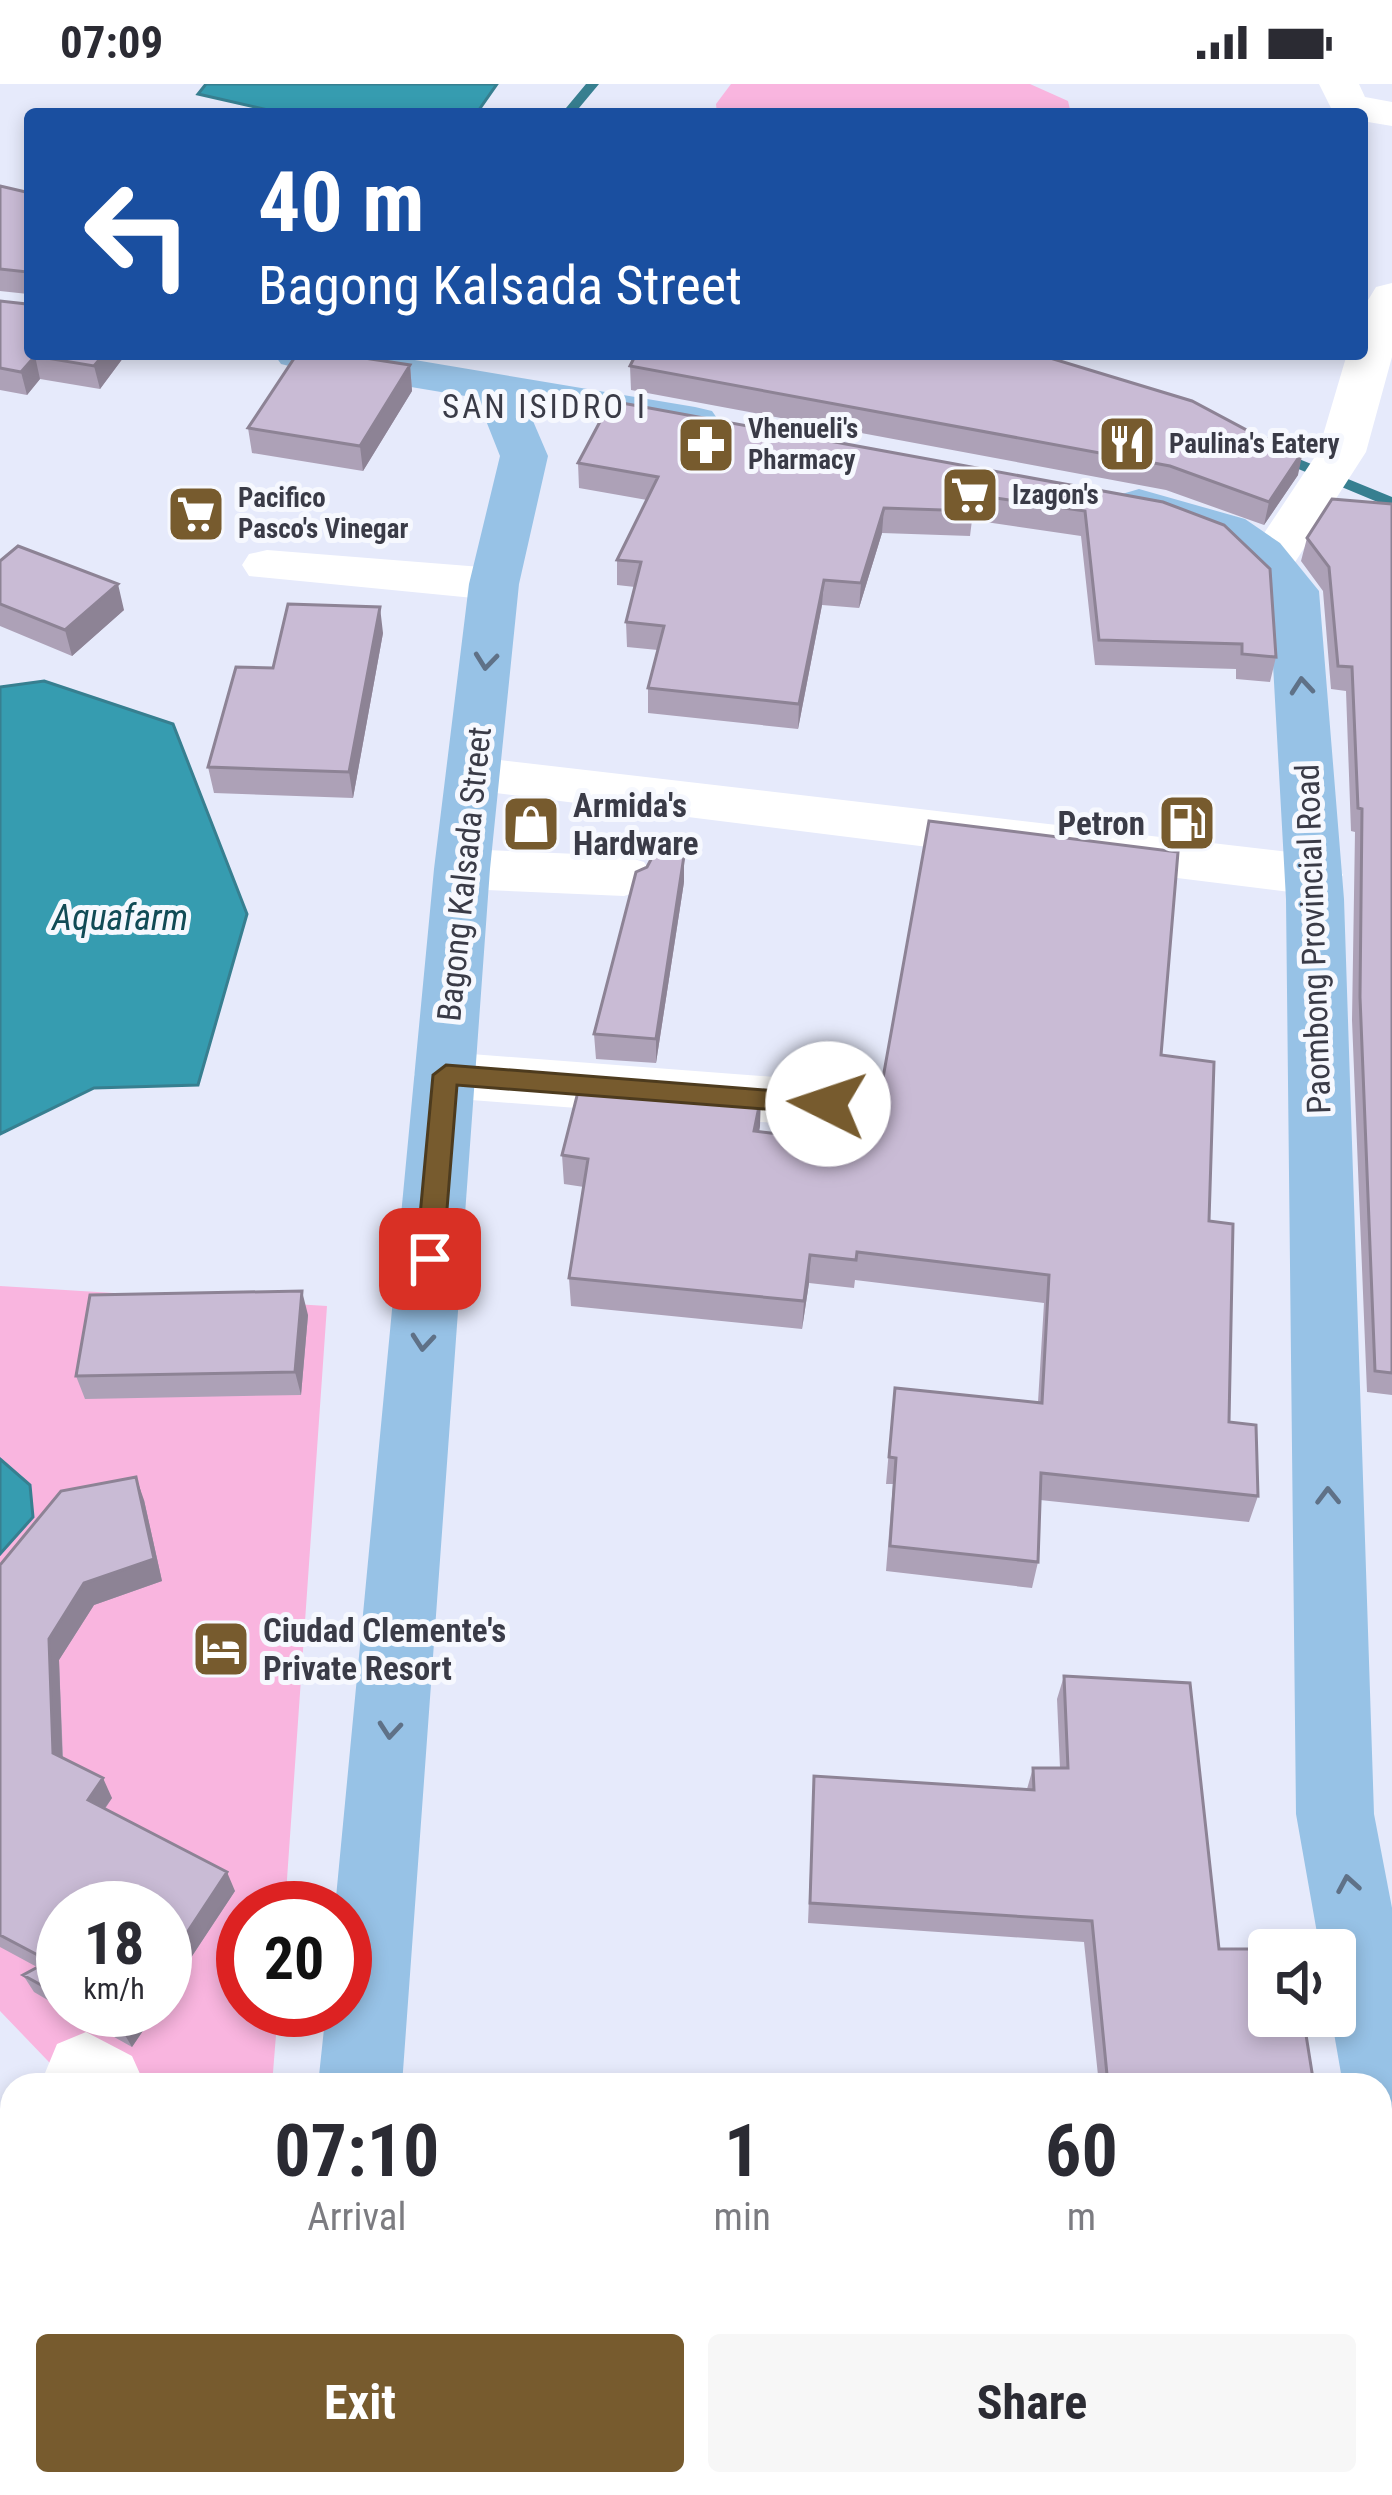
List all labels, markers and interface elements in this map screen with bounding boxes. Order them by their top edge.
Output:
text: 07:09 [60,16,163,69]
text: 40 m [258,153,425,252]
icon: left [60,156,216,312]
text: Bagong Kalsada Street [258,254,742,317]
district label: SAN ISIDRO I [442,387,648,426]
place label: Vhenueli's Pharmacy [748,413,858,476]
restaurant icon: Paulina's Eatery [1096,413,1158,475]
pharmacy icon: Vhenueli's Pharmacy [675,414,737,476]
place label: Paulina's Eatery [1169,428,1340,460]
supermarket icon: Izagon's [939,464,1001,526]
place label: Izagon's [1012,479,1099,511]
place label: Pacifico Pasco's Vinegar [238,482,408,545]
supermarket icon: Pacifico Pasco's Vinegar [165,483,227,545]
one-way arrow [474,652,499,671]
one-way arrow [1290,676,1316,695]
street label: Bagong Kalsada Street [429,725,499,1023]
street label: Paombong Provincial Road [1287,763,1339,1115]
place label: Armida's Hardware [573,786,699,863]
fuel station icon: Petron [1156,792,1218,854]
shop icon: Armida's Hardware [500,793,562,855]
place label: Petron [1058,804,1145,843]
water label: Aquafarm [50,897,188,939]
position arrow [765,1041,891,1167]
pin [379,1208,481,1310]
icon: arrive [397,1226,463,1292]
one-way arrow [411,1333,436,1352]
one-way arrow [1316,1486,1342,1505]
place label: Ciudad Clemente's Private Resort [263,1611,506,1688]
hotel icon: Ciudad Clemente's Private Resort [190,1618,252,1680]
one-way arrow [378,1721,403,1740]
one-way arrow [1337,1875,1362,1895]
speed limit sign: 20 [216,1881,372,2037]
text: 18 [84,1908,144,1979]
map controls [1248,1929,1356,2037]
button: sound [1248,1929,1356,2037]
text: km/h [83,1971,145,2006]
text: 07:10 [274,2109,439,2194]
text: 1 [724,2109,760,2194]
text: 60 [1045,2109,1118,2194]
text: Arrival [307,2194,406,2240]
text: min [714,2194,771,2240]
text: m [1067,2194,1096,2240]
button: Exit [36,2334,684,2472]
button: Share [708,2334,1356,2472]

